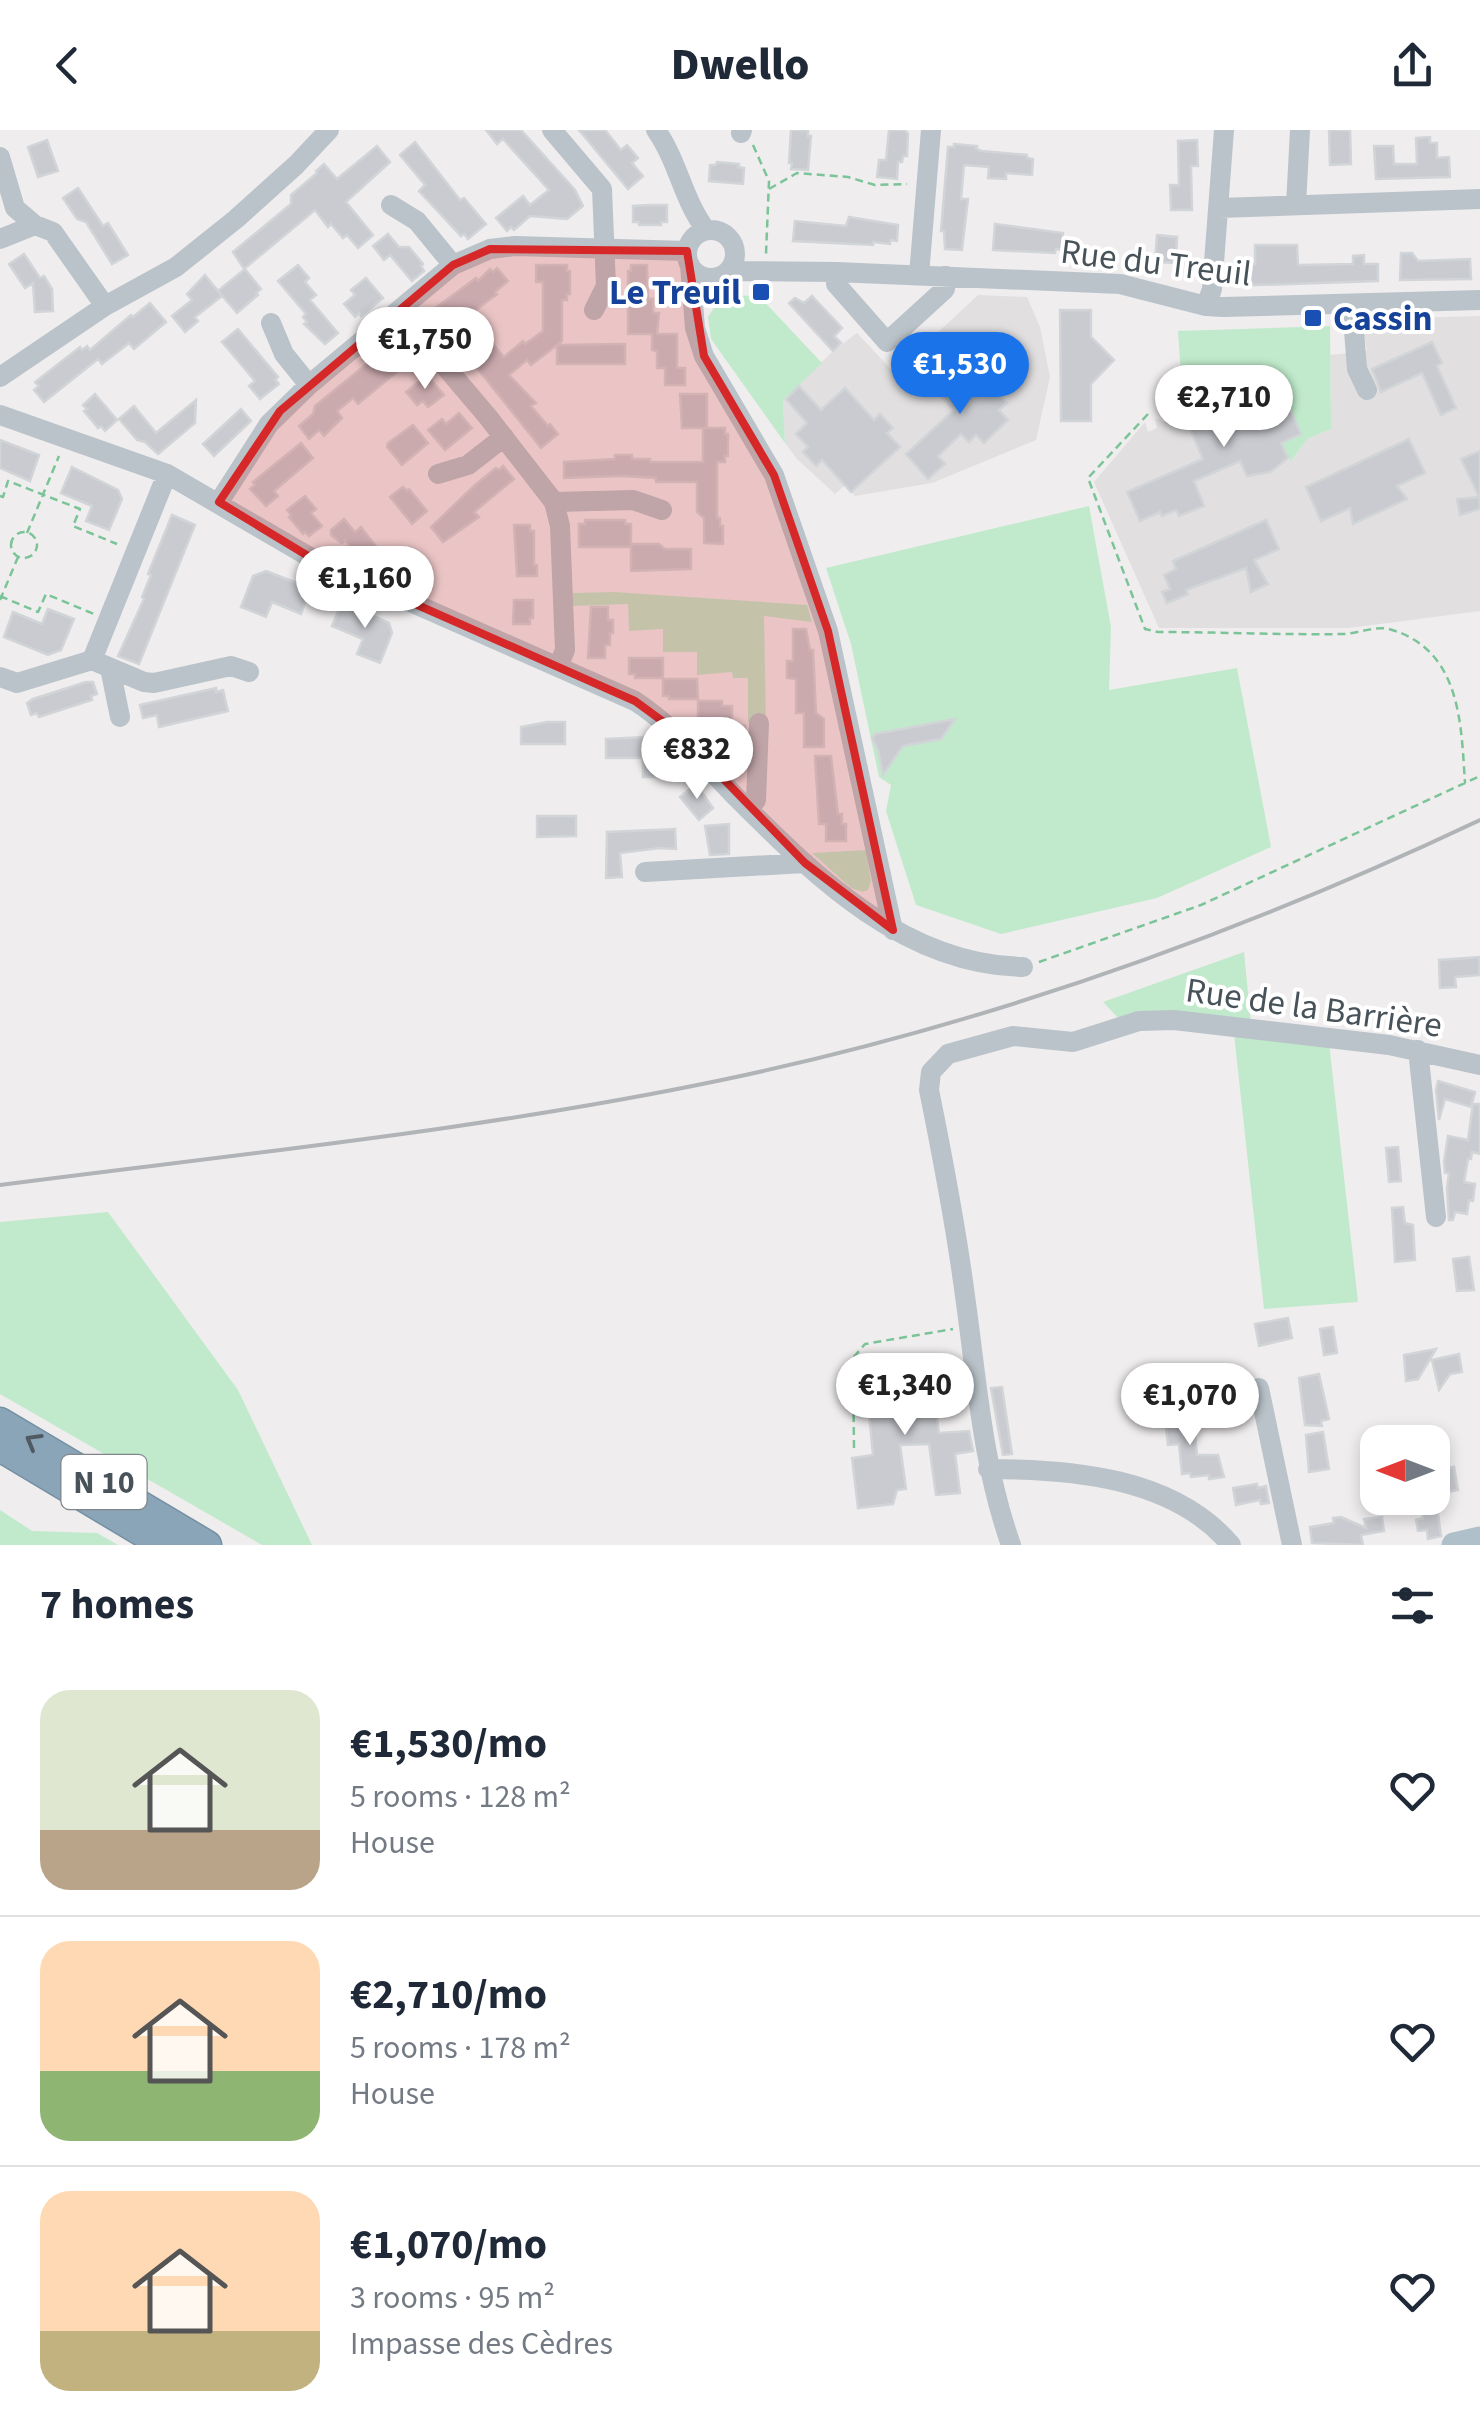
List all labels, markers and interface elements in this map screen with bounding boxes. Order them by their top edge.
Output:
text: Dwello [671,33,809,97]
icon: back [40,38,95,93]
icon: share [1385,38,1440,93]
street label: Rue du Treuil [1058,227,1254,299]
place label: Le Treuil [609,268,741,318]
marker: Le Treuil [750,281,772,303]
place label: Cassin [1333,294,1433,344]
pin: €1,750 [344,307,506,392]
marker: Cassin [1302,307,1324,329]
text: €1,750 [378,316,472,362]
pin: €1,530 [879,332,1041,417]
text: €1,530 [913,341,1007,387]
pin: €2,710 [1143,365,1305,450]
text: €2,710 [1177,374,1271,420]
pin: €1,160 [284,546,446,631]
text: €1,160 [318,555,412,601]
pin: €832 [638,717,756,802]
text: €832 [663,726,731,772]
street label: Rue de la Barrière [1182,965,1445,1051]
pin: €1,340 [824,1353,986,1438]
text: €1,340 [858,1362,952,1408]
pin: €1,070 [1109,1363,1271,1448]
text: €1,070 [1143,1372,1237,1418]
north arrow [1360,1425,1450,1515]
map controls [1360,1425,1450,1515]
one-way arrow [26,1434,44,1453]
road number: N 10 [62,1455,146,1509]
text: 7 homes [40,1575,194,1635]
icon: filters [1385,1578,1440,1633]
text: €1,530/mo [350,1714,547,1774]
icon: home [120,1730,240,1850]
icon: heart [1385,1763,1440,1818]
text: 5 rooms · 128 m² [350,1774,571,1820]
text: House [350,1820,435,1866]
text: €2,710/mo [350,1965,547,2025]
icon: home [120,1981,240,2101]
icon: heart [1385,2014,1440,2069]
text: 5 rooms · 178 m² [350,2025,571,2071]
text: House [350,2071,435,2117]
text: €1,070/mo [350,2215,547,2275]
icon: home [120,2231,240,2351]
icon: heart [1385,2264,1440,2319]
text: 3 rooms · 95 m² [350,2275,555,2321]
text: Impasse des Cèdres [350,2321,613,2367]

